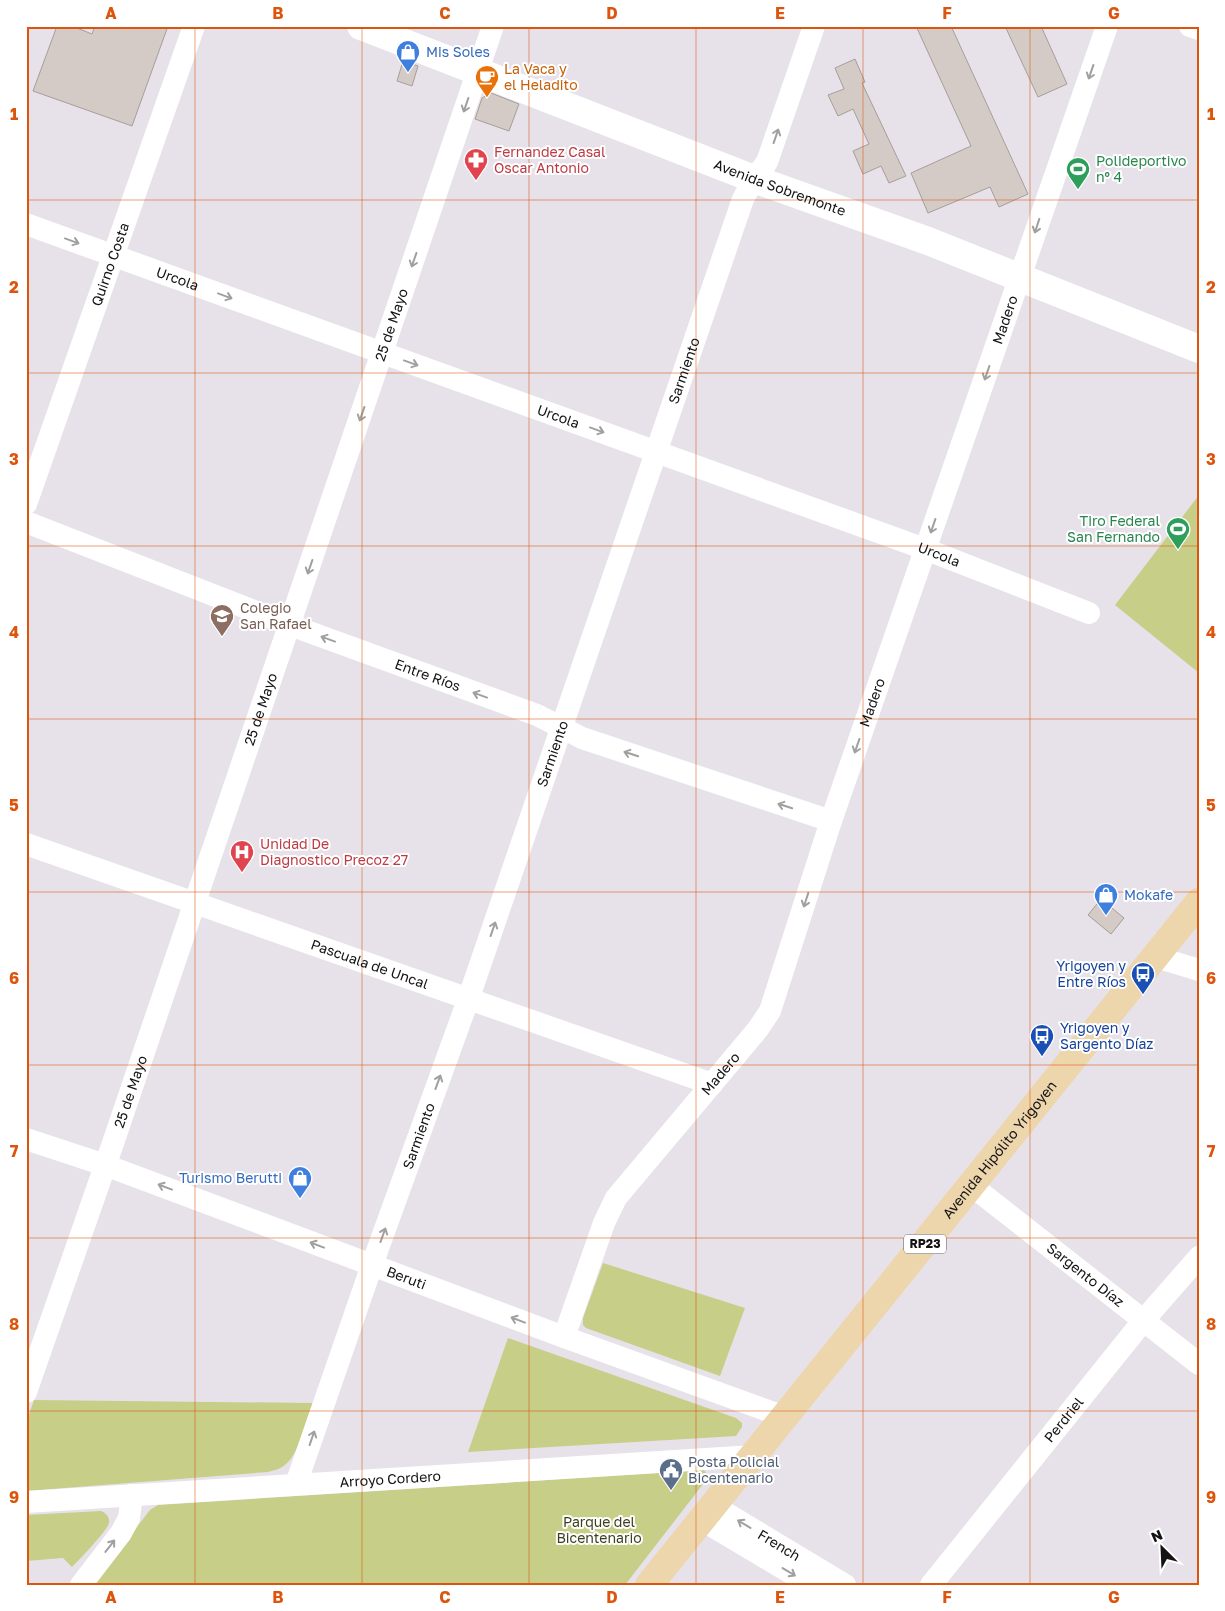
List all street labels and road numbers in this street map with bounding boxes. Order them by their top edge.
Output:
street label: Avenida Sobremonte [712,155,848,219]
street label: Quirno Costa [87,220,132,308]
street label: Urcola [154,263,201,294]
street label: 25 de Mayo [371,286,411,363]
street label: Madero [988,293,1021,346]
street label: Sarmiento [664,335,703,406]
street label: Urcola [535,400,582,431]
street label: Urcola [916,538,963,570]
street label: Entre Ríos [393,655,463,694]
street label: 25 de Mayo [240,670,280,748]
street label: Madero [855,676,888,729]
street label: Sarmiento [533,718,571,789]
street label: Pascuala de Uncal [309,935,431,992]
street label: Madero [697,1049,743,1098]
street label: 25 de Mayo [110,1053,150,1130]
street label: Avenida Hipólito Yrigoyen [939,1077,1060,1222]
street label: Sarmiento [398,1100,438,1171]
road number: RP23 [904,1234,946,1254]
street label: Sargento Díaz [1044,1239,1128,1310]
street label: Beruti [384,1262,429,1293]
street label: Perdriel [1040,1393,1087,1445]
street label: Arroyo Cordero [339,1467,441,1490]
street label: French [755,1525,804,1564]

